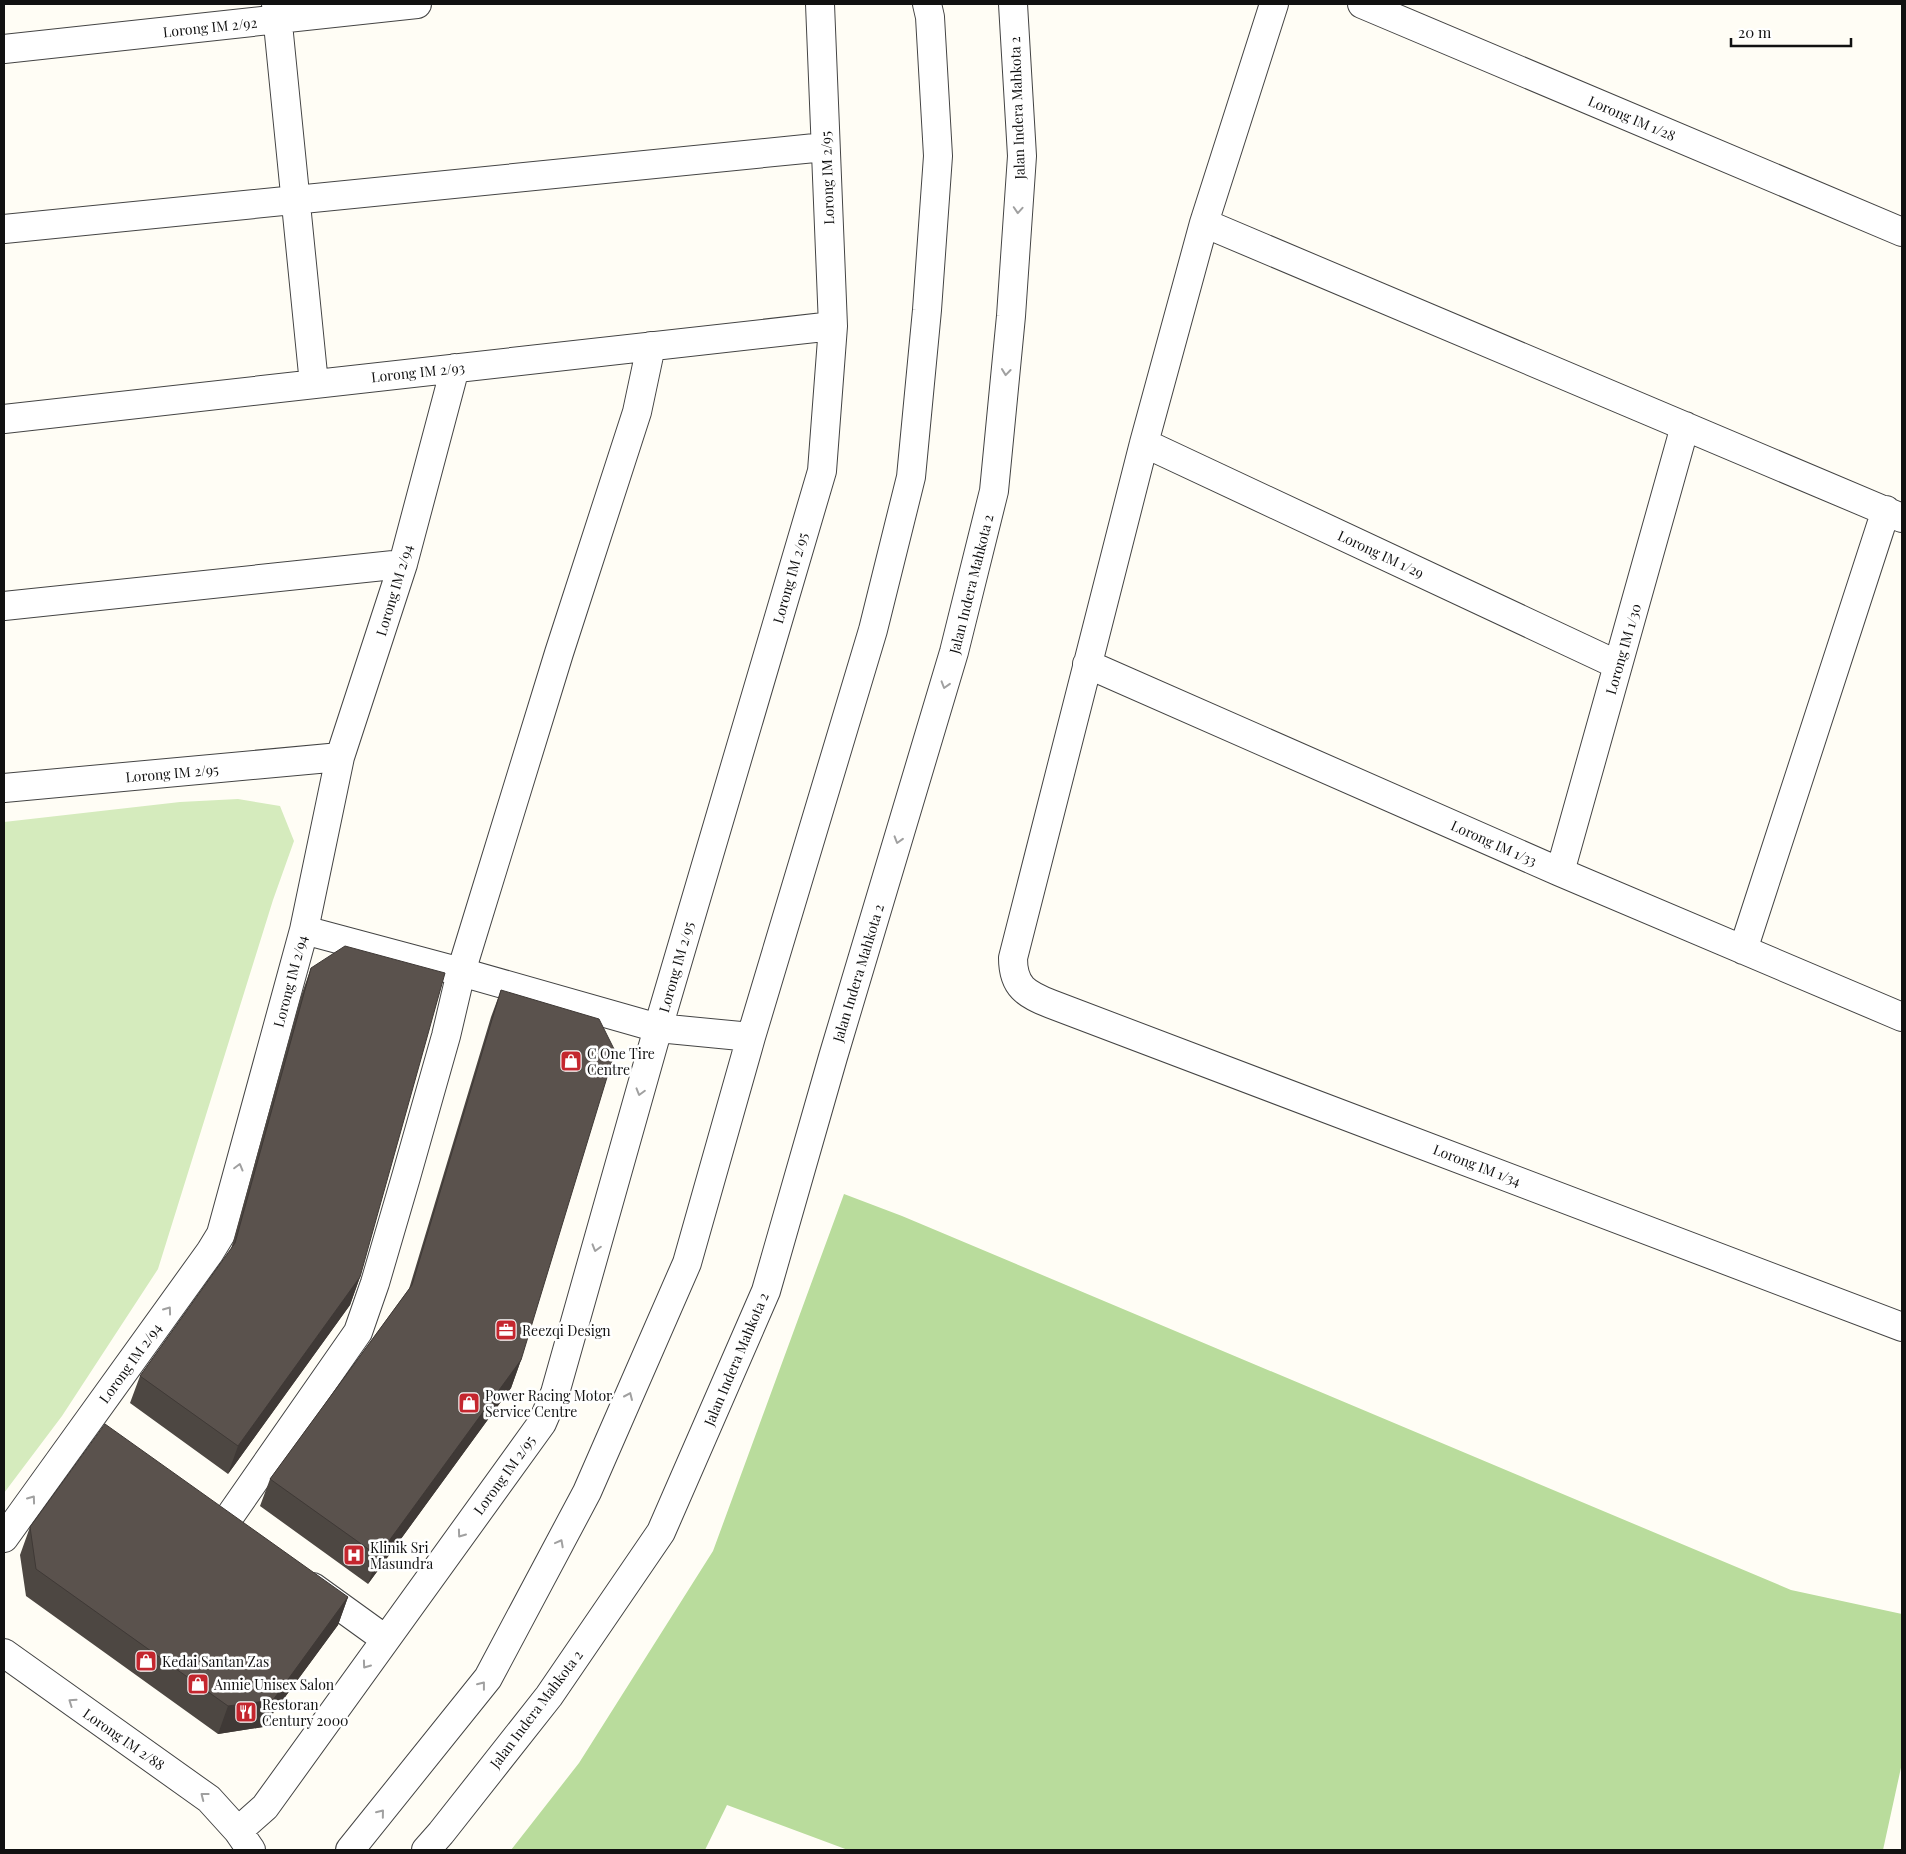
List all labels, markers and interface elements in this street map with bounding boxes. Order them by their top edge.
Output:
street label: Lorong IM 2/92 [162,13,258,41]
scale bar [1731,15,1851,47]
text: 20 m [1738,22,1772,42]
street label: Jalan Indera Mahkota 2 [1005,36,1029,181]
street label: Lorong IM 1/28 [1585,91,1679,145]
street label: Lorong IM 2/95 [816,131,838,225]
one-way arrow [1013,206,1024,214]
street label: Lorong IM 2/93 [370,358,466,386]
one-way arrow [1000,368,1011,376]
street label: Jalan Indera Mahkota 2 [944,512,998,657]
street label: Lorong IM 1/29 [1335,526,1427,582]
street label: Lorong IM 2/95 [768,530,812,626]
street label: Lorong IM 2/94 [371,542,417,638]
street label: Lorong IM 1/30 [1601,601,1645,697]
one-way arrow [940,680,950,688]
street label: Lorong IM 2/95 [125,759,220,787]
street label: Lorong IM 1/33 [1448,816,1540,870]
one-way arrow [893,836,903,844]
street label: Jalan Indera Mahkota 2 [828,901,888,1045]
street label: Lorong IM 2/95 [654,919,698,1015]
street label: Lorong IM 2/94 [269,933,311,1029]
place label: C One Tire Centre [587,1044,655,1079]
shop icon: C One Tire Centre [559,1049,583,1073]
one-way arrow [635,1087,646,1096]
street label: Lorong IM 1/34 [1430,1140,1524,1190]
one-way arrow [233,1162,244,1171]
one-way arrow [591,1244,602,1253]
street label: Jalan Indera Mahkota 2 [699,1289,773,1430]
one-way arrow [162,1306,171,1316]
office icon: Reezqi Design [494,1318,518,1342]
street label: Lorong IM 2/94 [94,1319,166,1407]
place label: Reezqi Design [522,1321,611,1340]
place label: Power Racing Motor Service Centre [485,1386,613,1421]
shop icon: Power Racing Motor Service Centre [457,1391,481,1415]
one-way arrow [622,1392,633,1401]
street label: Lorong IM 2/95 [469,1431,539,1518]
one-way arrow [27,1496,35,1505]
one-way arrow [458,1528,468,1537]
place label: Klinik Sri Masundra [370,1538,433,1573]
one-way arrow [554,1539,564,1548]
hospital icon: Klinik Sri Masundra [342,1543,366,1567]
street label: Jalan Indera Mahkota 2 [485,1646,587,1773]
shop icon: Kedai Santan Zas [134,1649,158,1673]
place label: Kedai Santan Zas [162,1652,269,1671]
one-way arrow [363,1659,372,1669]
shop icon: Annie Unisex Salon [186,1672,210,1696]
place label: Annie Unisex Salon [213,1675,335,1694]
one-way arrow [477,1682,485,1691]
place label: Restoran Century 2000 [262,1695,348,1730]
one-way arrow [68,1699,78,1708]
restaurant icon: Restoran Century 2000 [234,1700,258,1724]
street label: Lorong IM 2/88 [79,1704,169,1774]
one-way arrow [200,1793,210,1802]
one-way arrow [376,1810,384,1819]

